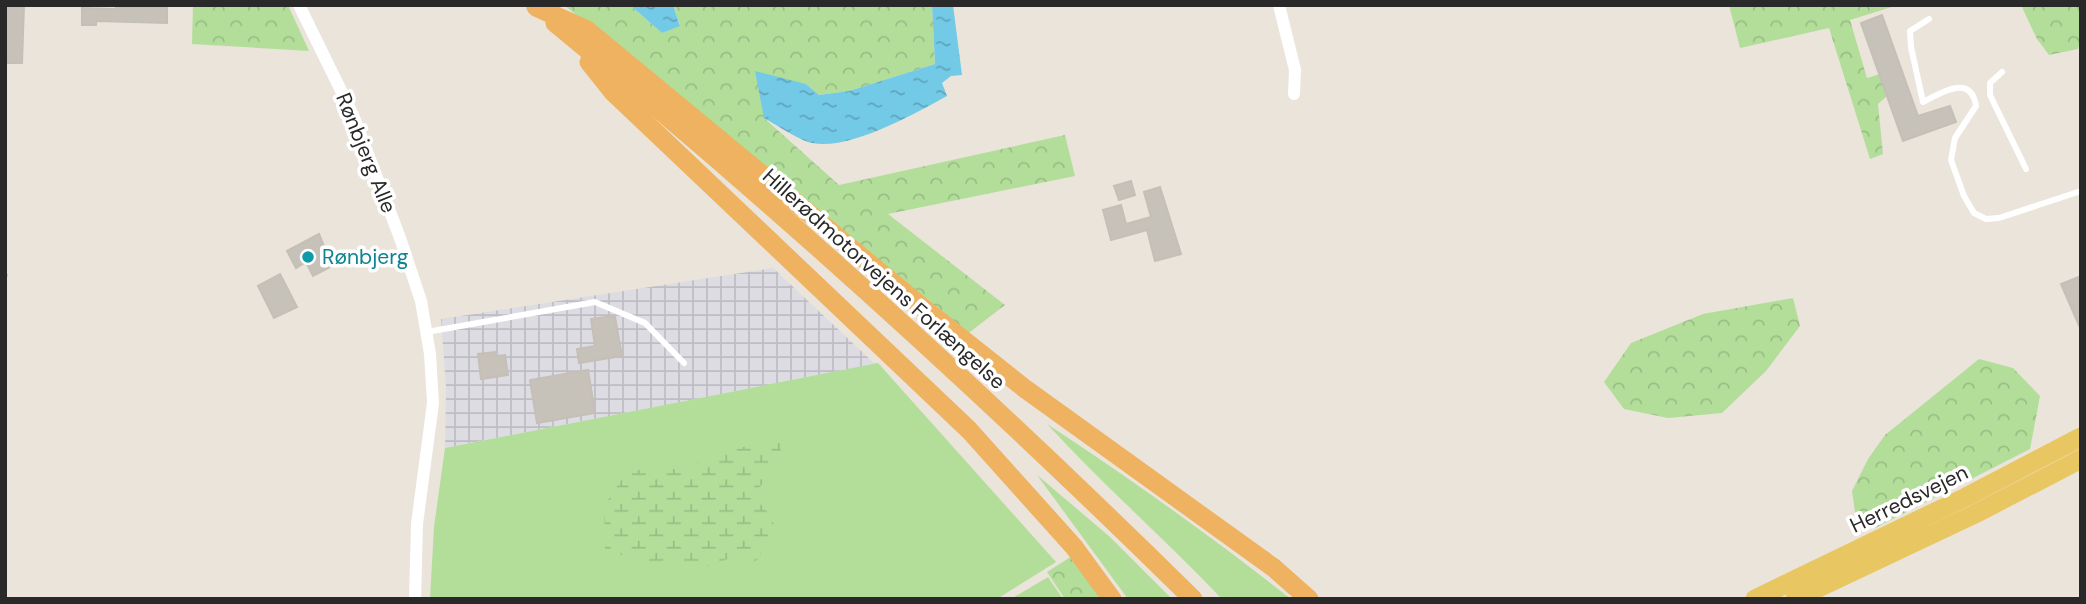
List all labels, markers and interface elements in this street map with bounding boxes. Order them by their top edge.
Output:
street label: Rønbjerg Alle [329,89,403,217]
street label: Hillerødmotorvejens Forlængelse [757,162,1011,396]
place label: Rønbjerg [322,243,409,271]
marker: Rønbjerg [300,249,316,265]
street label: Herredsvejen [1845,458,1973,540]

